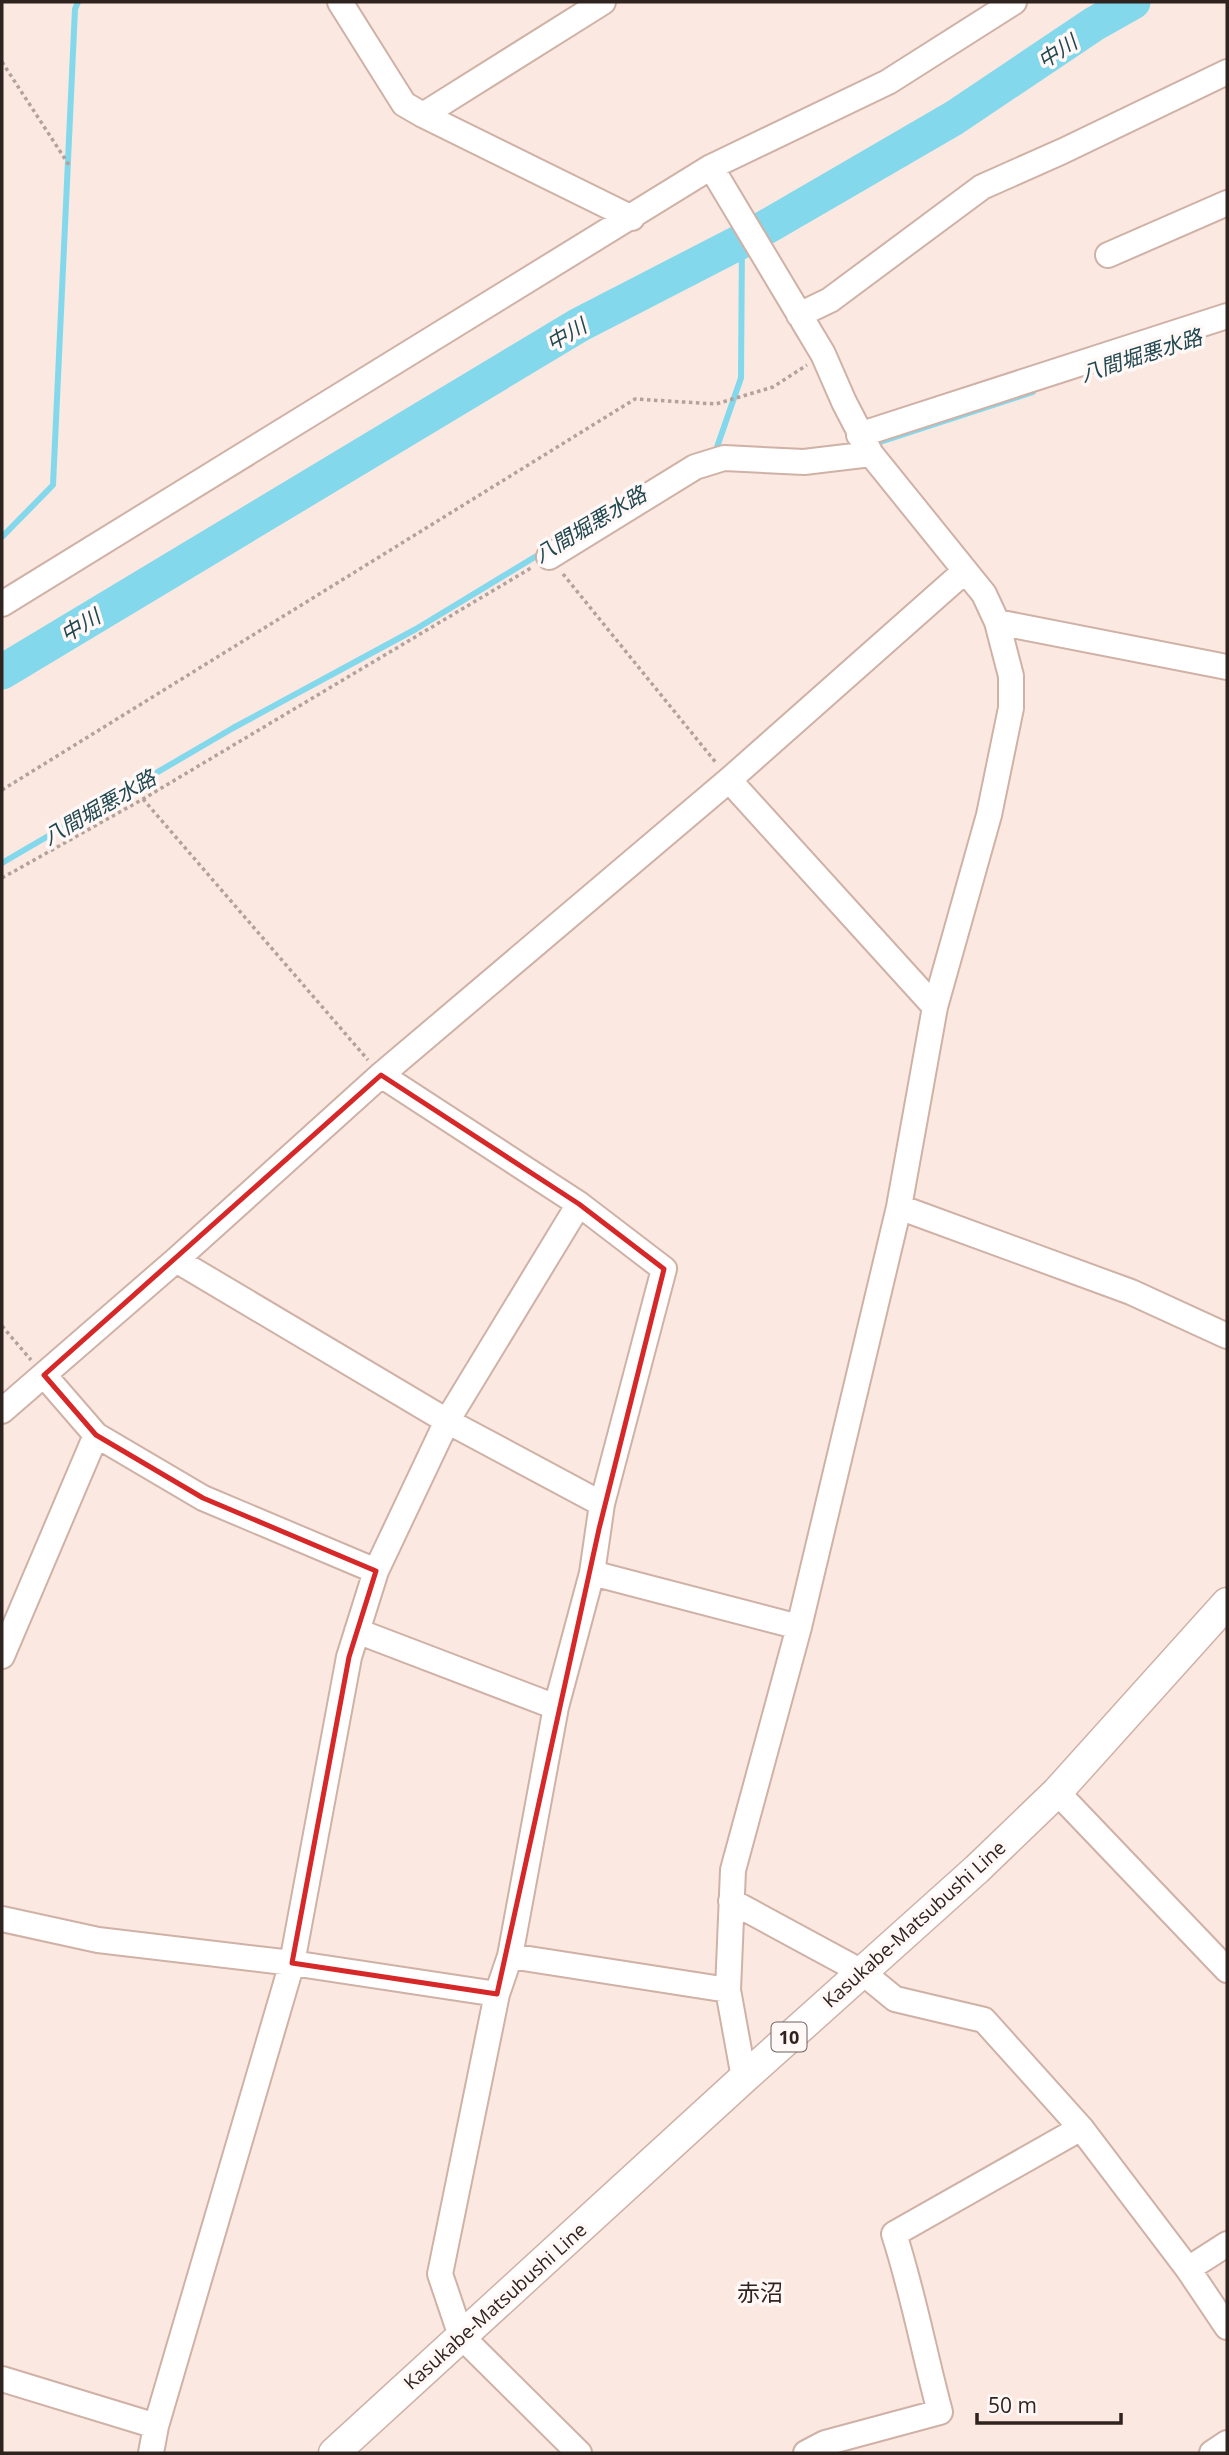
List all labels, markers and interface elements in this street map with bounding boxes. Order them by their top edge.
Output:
water label: 中川 [1032,27,1084,74]
water label: 中川 [541,310,593,357]
water label: 八間堀悪水路 [1077,322,1207,388]
water label: 八間堀悪水路 [529,479,653,568]
water label: 中川 [55,601,107,648]
water label: 八間堀悪水路 [37,762,162,851]
street label: Kasukabe-Matsubushi Line [817,1835,1011,2013]
road number: 10 [772,2022,806,2052]
street label: Kasukabe-Matsubushi Line [398,2217,592,2395]
district label: 赤沼 [737,2276,783,2308]
scale bar [977,2382,1120,2426]
text: 50 m [988,2391,1037,2419]

